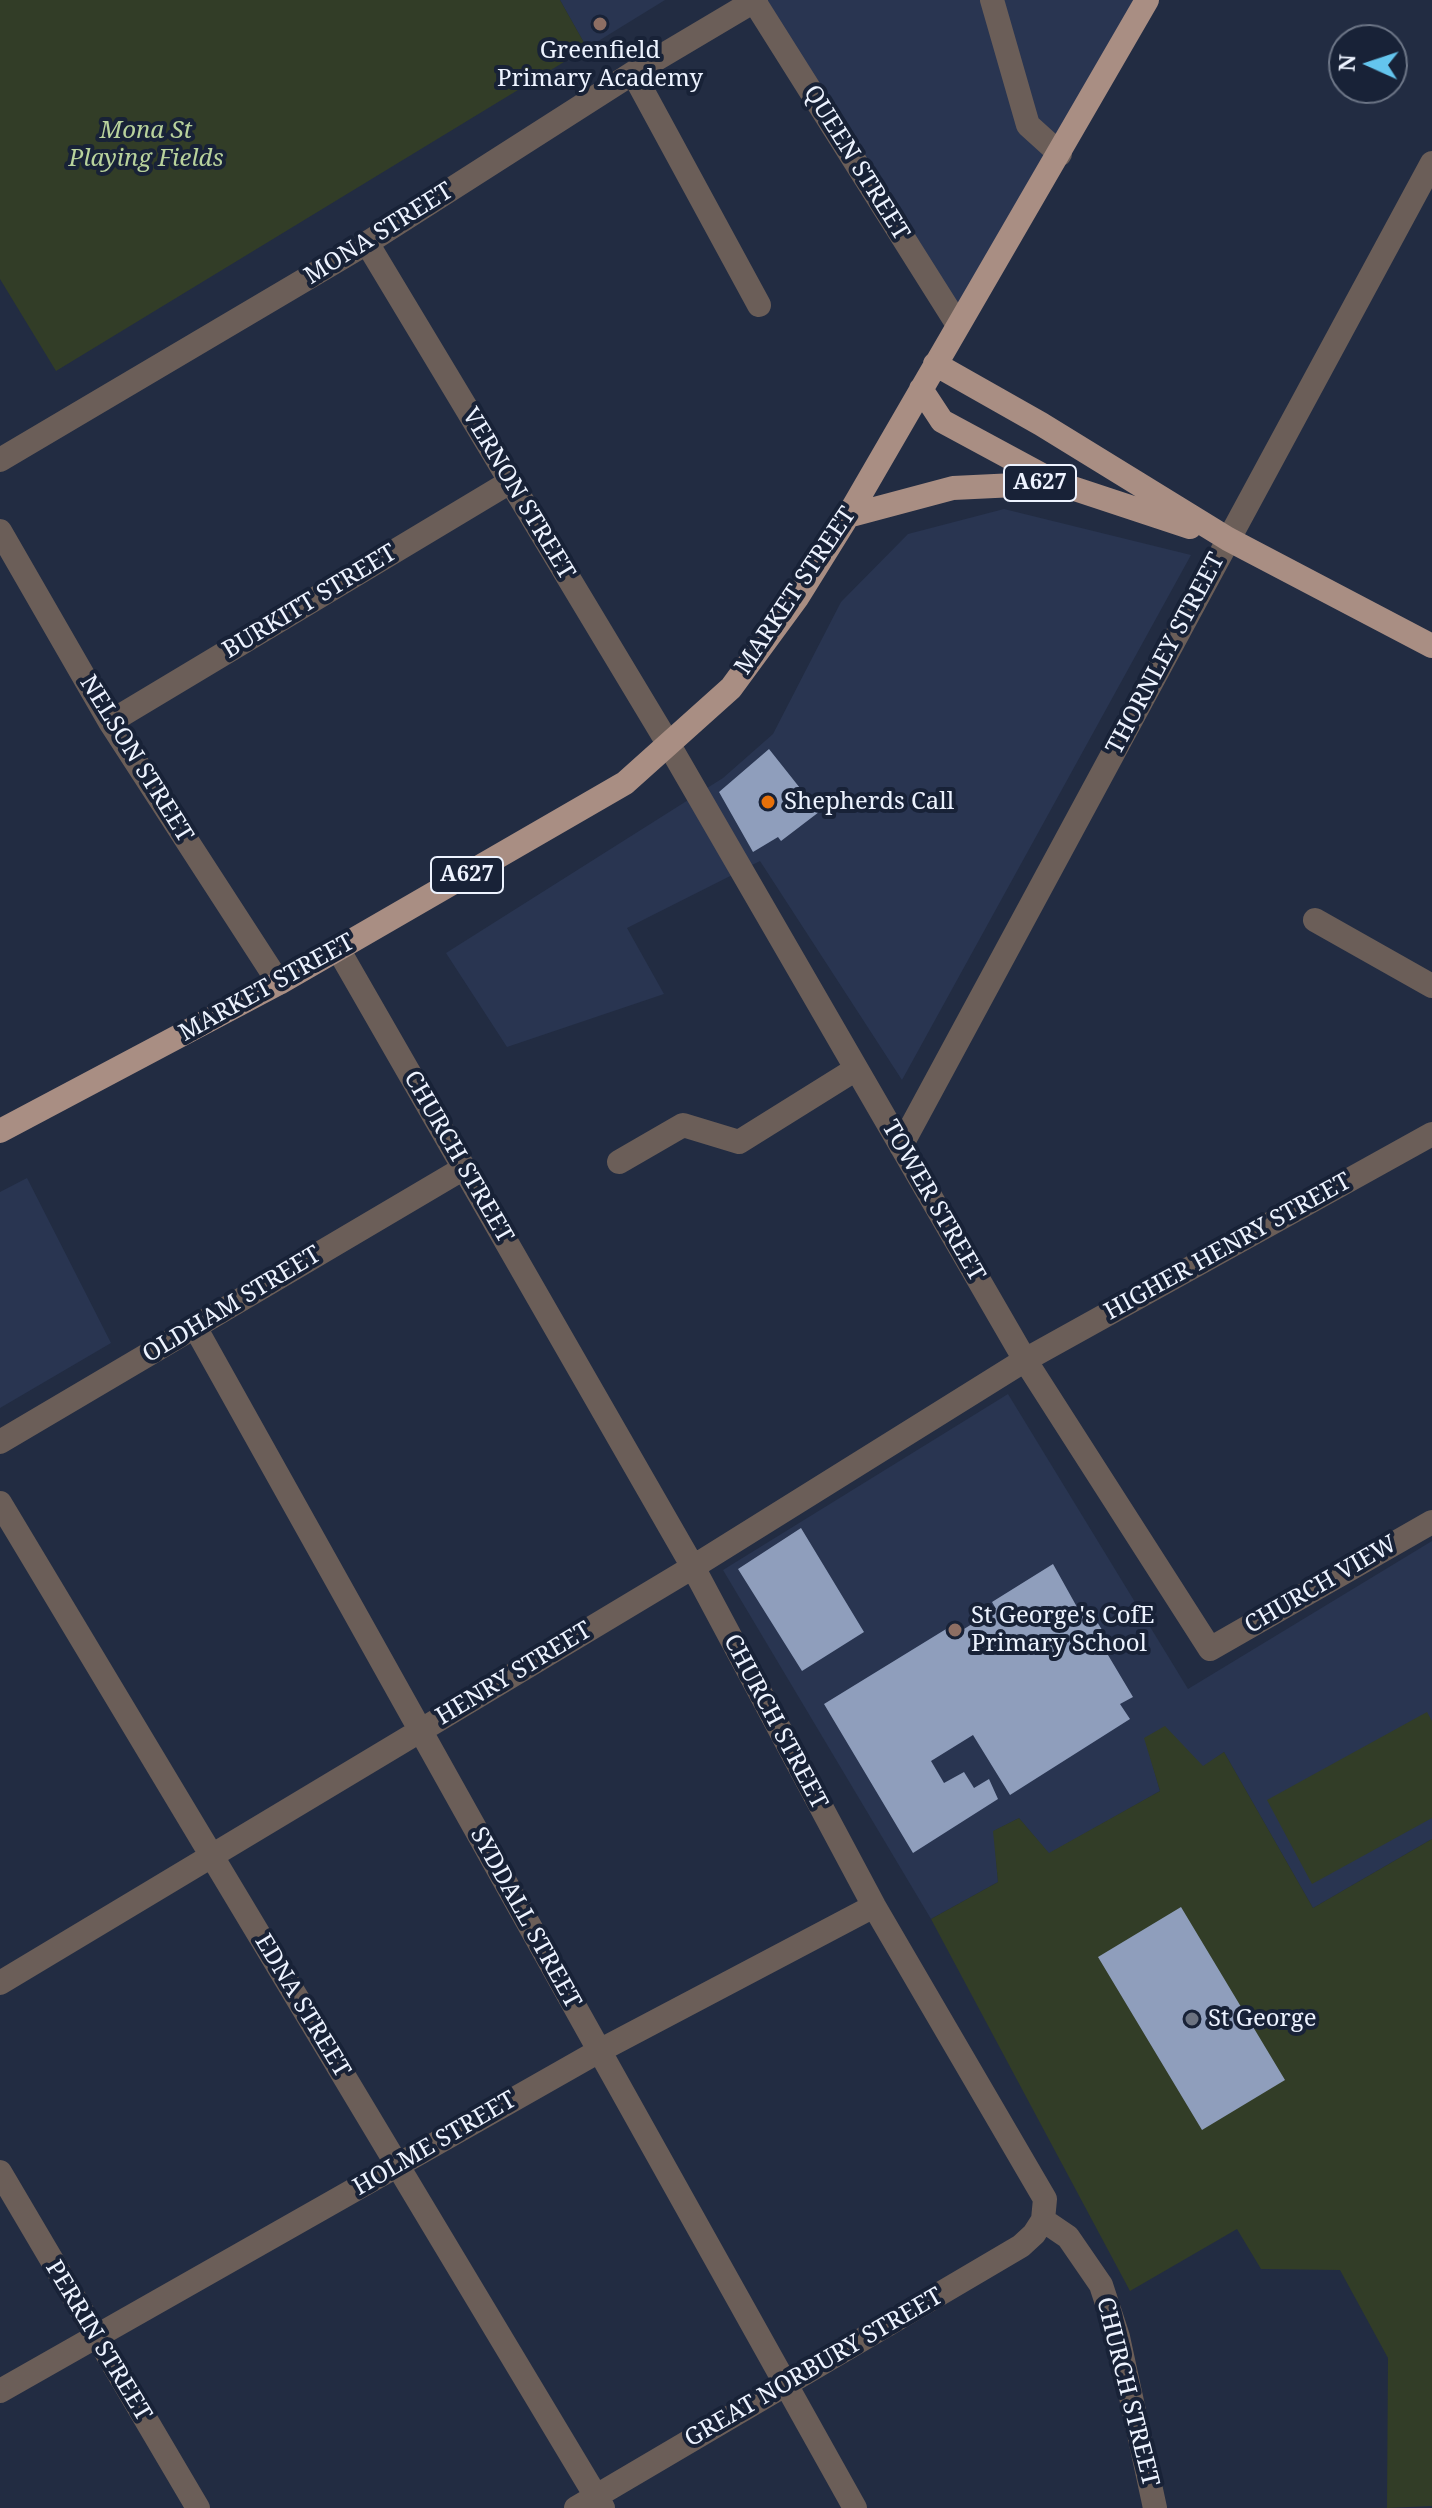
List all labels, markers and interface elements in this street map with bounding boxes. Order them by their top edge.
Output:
marker: Greenfield Primary Academy [591,15,609,33]
north arrow [1328,24,1408,104]
place label: Greenfield Primary Academy [497,37,703,93]
text: N [1331,53,1361,72]
street label: QUEEN STREET [797,80,915,246]
park label: Mona St Playing Fields [68,117,224,173]
street label: MONA STREET [300,177,458,291]
street label: VERNON STREET [455,403,581,585]
road number: A627 [1004,465,1076,501]
street label: MARKET STREET [729,502,863,680]
street label: BURKITT STREET [218,539,402,665]
street label: THORNLEY STREET [1101,548,1231,760]
street label: NELSON STREET [73,670,199,848]
place label: Shepherds Call [784,788,954,816]
marker: Shepherds Call [759,793,777,811]
road number: A627 [431,857,503,893]
street label: MARKET STREET [175,928,359,1048]
street label: CHURCH STREET [397,1066,519,1248]
street label: TOWER STREET [875,1115,991,1287]
street label: HIGHER HENRY STREET [1100,1167,1356,1327]
street label: OLDHAM STREET [138,1240,326,1370]
street label: CHURCH VIEW [1240,1530,1402,1640]
place label: St George's CofE Primary School [971,1602,1154,1658]
street label: HENRY STREET [431,1616,597,1732]
marker: St George's CofE Primary School [946,1621,964,1639]
street label: CHURCH STREET [717,1630,833,1814]
street label: SYDDALL STREET [463,1822,587,2014]
street label: EDNA STREET [248,1929,356,2083]
place label: St George [1208,2005,1317,2033]
marker: St George [1183,2010,1201,2028]
street label: HOLME STREET [348,2086,522,2202]
street label: PERRIN STREET [39,2256,157,2426]
street label: GREAT NORBURY STREET [680,2282,948,2454]
street label: CHURCH STREET [1090,2294,1164,2490]

